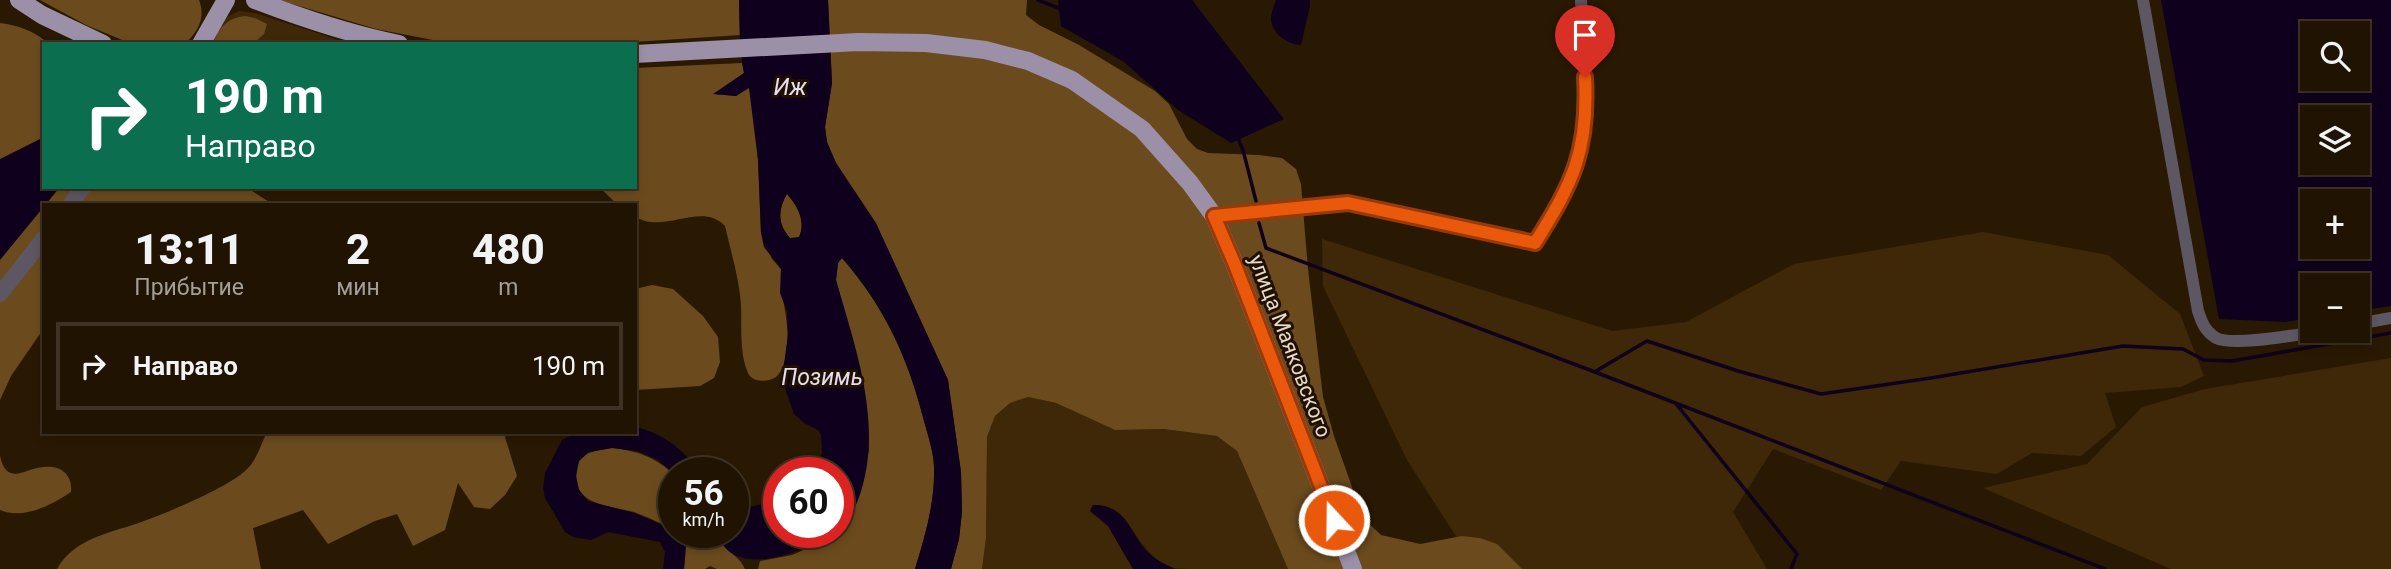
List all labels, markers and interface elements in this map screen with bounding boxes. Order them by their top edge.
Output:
pin [1555,5,1615,77]
icon: arrive [1566,16,1604,54]
map controls [2300,21,2370,343]
button: search [2300,21,2370,91]
text: 190 m [185,68,324,125]
icon: right [70,70,161,161]
water label: Иж [773,74,807,101]
button: layers [2300,105,2370,175]
text: Направо [185,127,316,165]
button: + [2300,189,2370,259]
text: 13:11 [135,225,244,274]
text: 2 [346,225,370,274]
text: 480 [472,225,545,274]
street label: улица Маяковского [1244,251,1336,441]
button: − [2300,273,2370,343]
text: Прибытие [134,274,244,301]
text: мин [336,274,380,301]
text: m [498,274,519,301]
icon: right [74,347,112,385]
text: Направо [133,351,238,381]
text: 190 m [532,351,605,381]
water label: Позимь [781,364,863,391]
speed limit sign: 60 [763,457,854,548]
text: 56 [683,473,724,514]
position arrow [1297,483,1371,557]
text: km/h [682,509,725,530]

